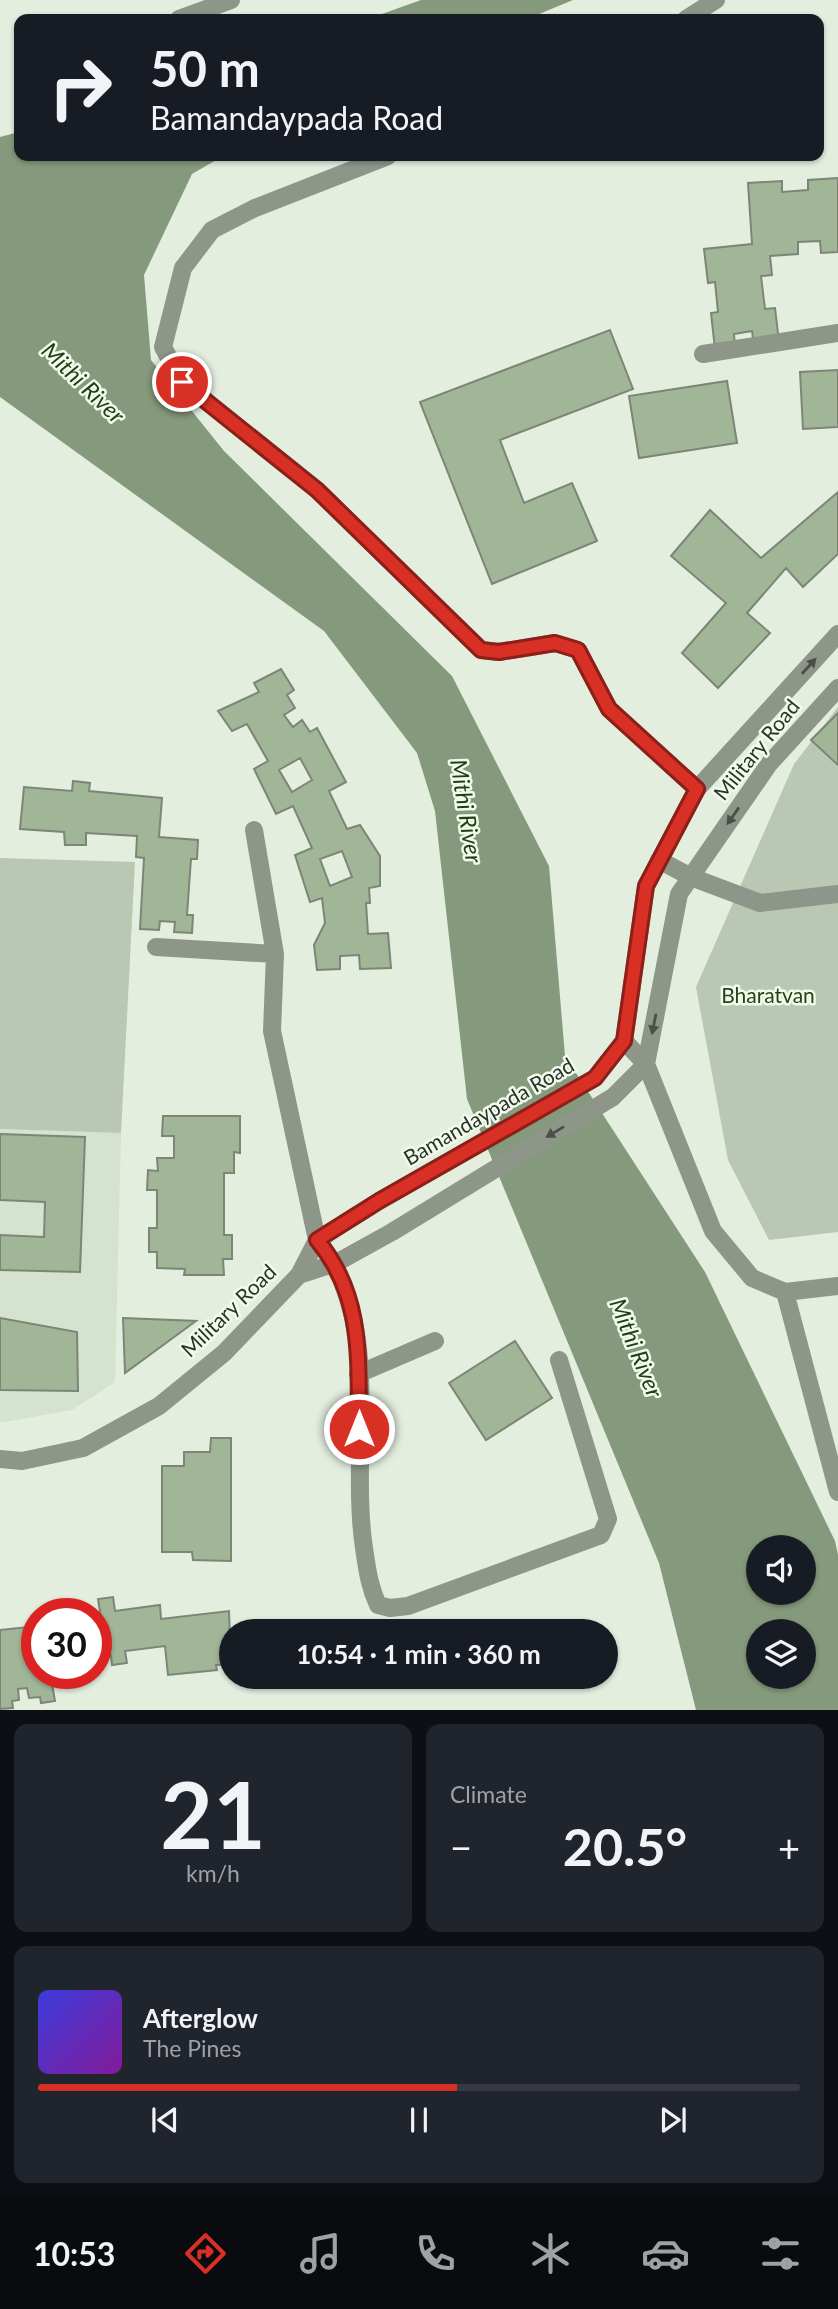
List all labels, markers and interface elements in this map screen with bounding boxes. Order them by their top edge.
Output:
text: 50 m [150,39,260,97]
icon: right [35,42,126,133]
text: Bamandaypada Road [150,98,443,137]
water label: Mithi River [37,336,132,429]
pin [152,352,212,412]
icon: arrive [163,363,201,401]
one-way arrow [801,657,817,675]
street label: Military Road [708,694,804,804]
water label: Mithi River [445,757,489,866]
one-way arrow [726,807,740,825]
park label: Bharatvan [721,982,815,1007]
one-way arrow [648,1013,659,1035]
street label: Bamandaypada Road [399,1052,578,1170]
one-way arrow [545,1126,564,1139]
street label: Military Road [175,1258,281,1361]
water label: Mithi River [604,1294,670,1402]
position arrow [322,1392,396,1466]
map controls [746,1535,816,1689]
button: sound [746,1535,816,1605]
speed limit sign: 30 [21,1598,112,1689]
button: layers [746,1619,816,1689]
text: 10:54 · 1 min · 360 m [296,1638,541,1670]
text: 21 [160,1759,266,1868]
text: Climate [450,1780,527,1808]
text: 20.5° [563,1815,687,1877]
text: − [450,1824,472,1870]
text: + [778,1824,800,1870]
text: km/h [186,1859,240,1887]
text: Afterglow [143,2002,258,2034]
text: The Pines [143,2034,241,2062]
icon: previous [146,2101,184,2139]
icon: pause [400,2101,438,2139]
icon: next [654,2101,692,2139]
icon: directions [181,2229,230,2278]
icon: music [296,2229,345,2278]
icon: phone [411,2229,460,2278]
icon: climate [526,2229,575,2278]
icon: car [641,2229,690,2278]
icon: filters [756,2229,805,2278]
text: 10:53 [33,2234,115,2273]

